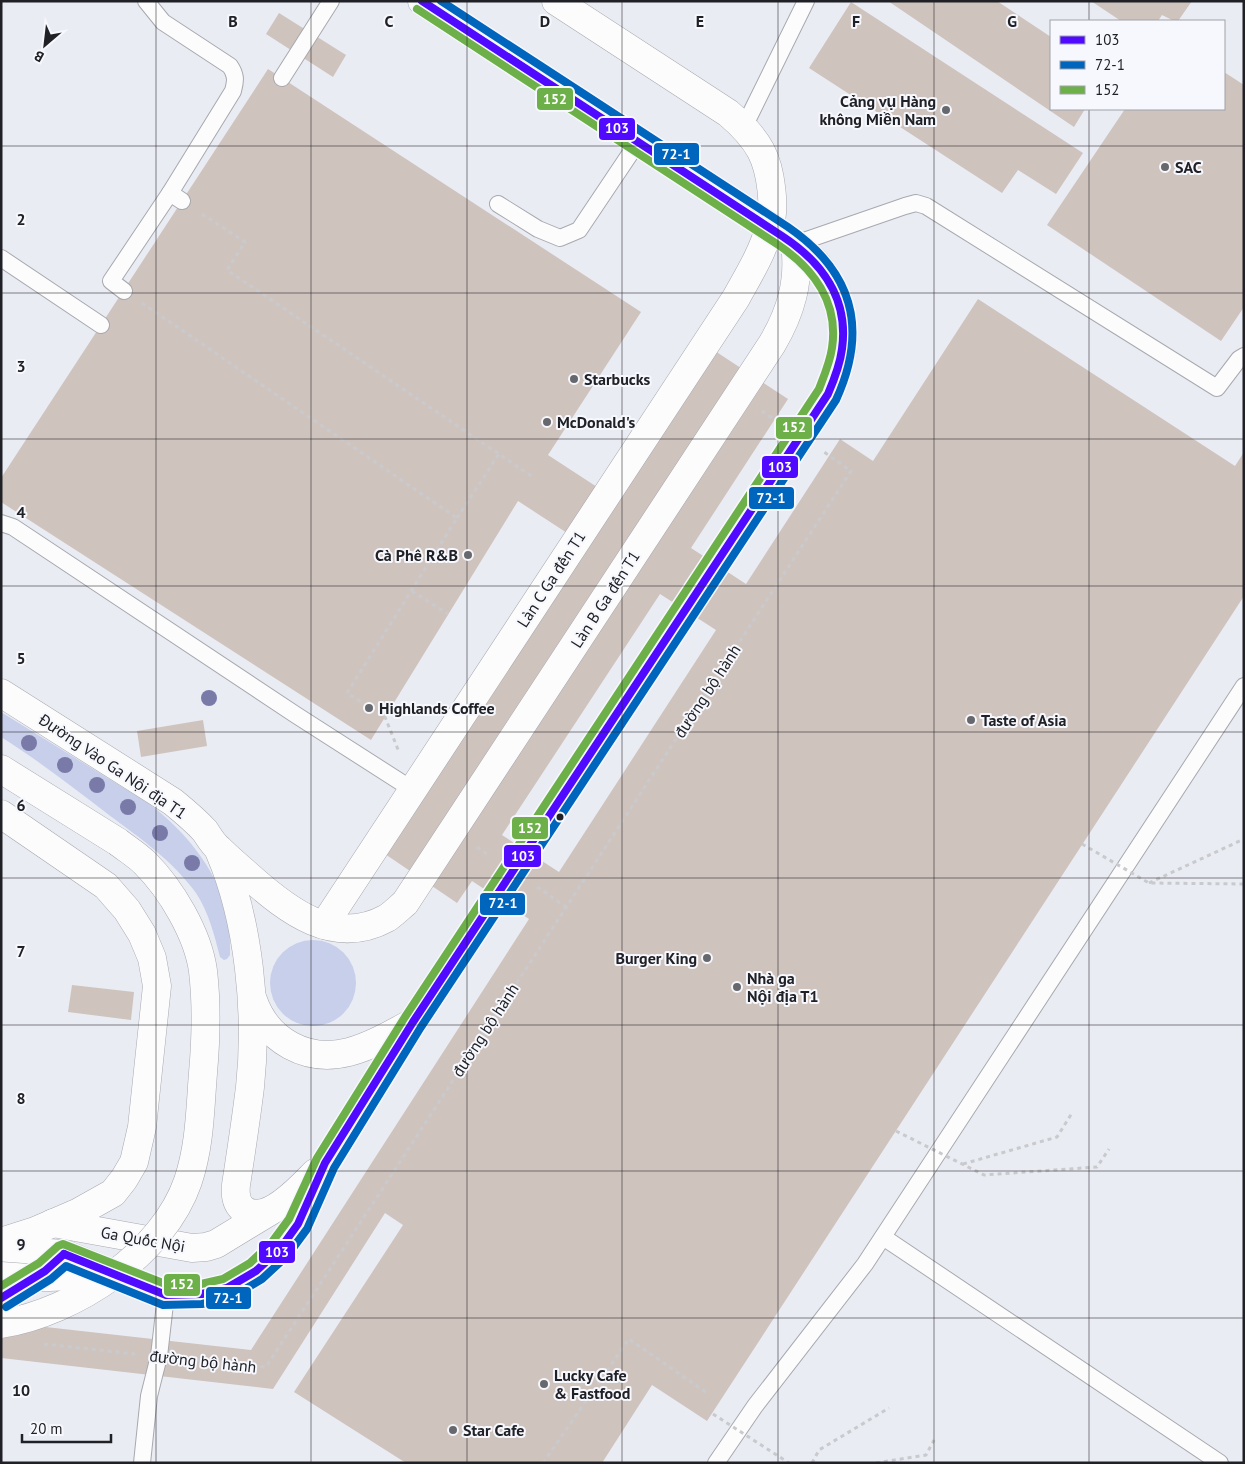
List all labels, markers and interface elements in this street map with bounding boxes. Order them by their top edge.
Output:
text: B [228,11,238,31]
text: C [385,11,394,31]
text: D [540,11,550,31]
text: E [696,11,704,31]
text: F [852,11,860,31]
text: G [1007,11,1017,31]
north arrow [20,20,70,70]
legend [1050,20,1225,110]
text: 103 [1095,30,1120,49]
text: B [31,47,47,66]
text: 72-1 [1095,55,1125,74]
text: 152 [1095,80,1120,99]
line badge: 152 [536,87,574,111]
text: 152 [543,90,567,108]
place label: Cảng vụ Hàng không Miền Nam [819,91,936,129]
marker: Cảng vụ Hàng không Miền Nam [940,104,952,116]
line badge: 103 [598,117,636,141]
text: 103 [605,119,629,137]
line badge: 72-1 [653,142,700,166]
text: 72-1 [662,145,690,163]
place label: SAC [1175,157,1202,177]
marker: SAC [1159,161,1171,173]
text: 2 [16,209,26,229]
text: 3 [16,356,26,376]
place label: Starbucks [584,369,651,389]
marker: Starbucks [568,373,580,385]
place label: McDonald's [557,412,636,432]
marker: McDonald's [541,416,553,428]
line badge: 152 [775,416,813,440]
text: 152 [782,418,806,436]
line badge: 103 [761,455,799,479]
text: 103 [768,458,792,476]
line badge: 72-1 [748,486,795,510]
text: 72-1 [757,489,785,507]
text: 4 [16,502,26,522]
street label: Làn C Ga đến T1 [512,527,590,631]
place label: Cà Phê R&B [375,545,458,565]
street label: Làn B Ga đến T1 [566,547,644,651]
marker: Cà Phê R&B [462,549,474,561]
street label: đường bộ hành [669,640,745,742]
text: 5 [16,648,26,668]
place label: Highlands Coffee [379,698,495,718]
marker: Highlands Coffee [363,702,375,714]
street label: Đường Vào Ga Nội địa T1 [35,709,191,823]
place label: Taste of Asia [981,710,1066,730]
marker: Taste of Asia [965,714,977,726]
text: 6 [16,795,26,815]
unlabelled marker [555,812,565,822]
line badge: 152 [511,816,549,840]
text: 152 [518,819,542,837]
line badge: 103 [503,844,542,868]
text: 103 [511,847,535,865]
line badge: 72-1 [479,892,526,916]
text: 72-1 [489,894,517,912]
text: 7 [16,941,26,961]
place label: Burger King [615,948,697,968]
marker: Burger King [701,952,713,964]
place label: Nhà ga Nội địa T1 [747,968,818,1006]
street label: đường bộ hành [447,979,523,1081]
marker: Nhà ga Nội địa T1 [731,981,743,993]
text: 8 [16,1088,26,1108]
street label: Ga Quốc Nội [99,1222,187,1256]
text: 9 [16,1234,26,1254]
line badge: 103 [258,1240,296,1264]
text: 103 [265,1243,289,1261]
line badge: 152 [163,1273,201,1297]
text: 152 [170,1275,194,1293]
line badge: 72-1 [205,1286,252,1310]
text: 72-1 [214,1289,242,1307]
street label: đường bộ hành [149,1345,257,1377]
place label: Lucky Cafe & Fastfood [554,1365,630,1403]
marker: Lucky Cafe & Fastfood [538,1378,550,1390]
text: 10 [12,1380,30,1400]
scale bar [22,1412,111,1444]
text: 20 m [30,1419,63,1438]
place label: Star Cafe [463,1420,524,1440]
marker: Star Cafe [447,1424,459,1436]

